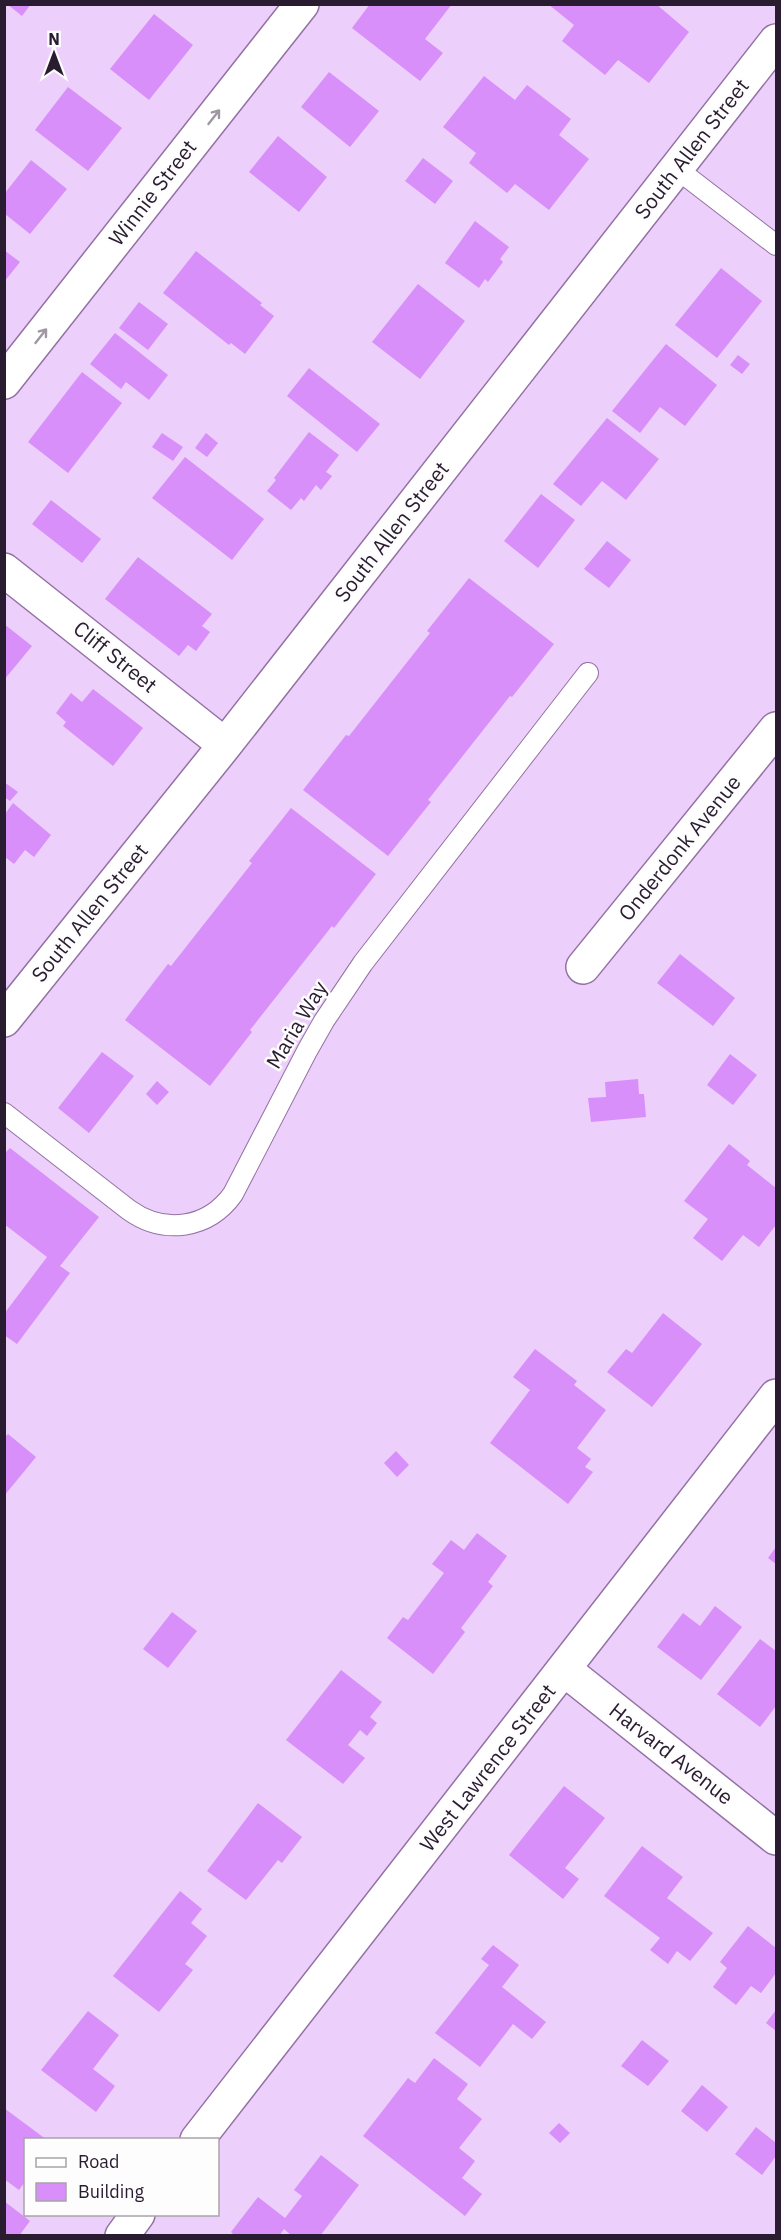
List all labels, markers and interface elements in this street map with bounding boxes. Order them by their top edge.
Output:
north arrow [24,24,84,84]
text: N [48,29,60,49]
street label: South Allen Street [628,72,755,224]
one-way arrow [207,109,220,125]
street label: Winnie Street [102,134,202,251]
one-way arrow [34,328,47,344]
street label: South Allen Street [328,455,455,607]
street label: Cliff Street [68,614,163,699]
street label: Onderdonk Avenue [612,769,747,926]
street label: South Allen Street [25,837,154,988]
street label: Maria Way [259,975,334,1073]
street label: West Lawrence Street [413,1678,562,1857]
street label: Harvard Avenue [604,1696,739,1810]
legend [24,2138,219,2216]
text: Road [78,2150,119,2173]
text: Building [78,2180,145,2203]

